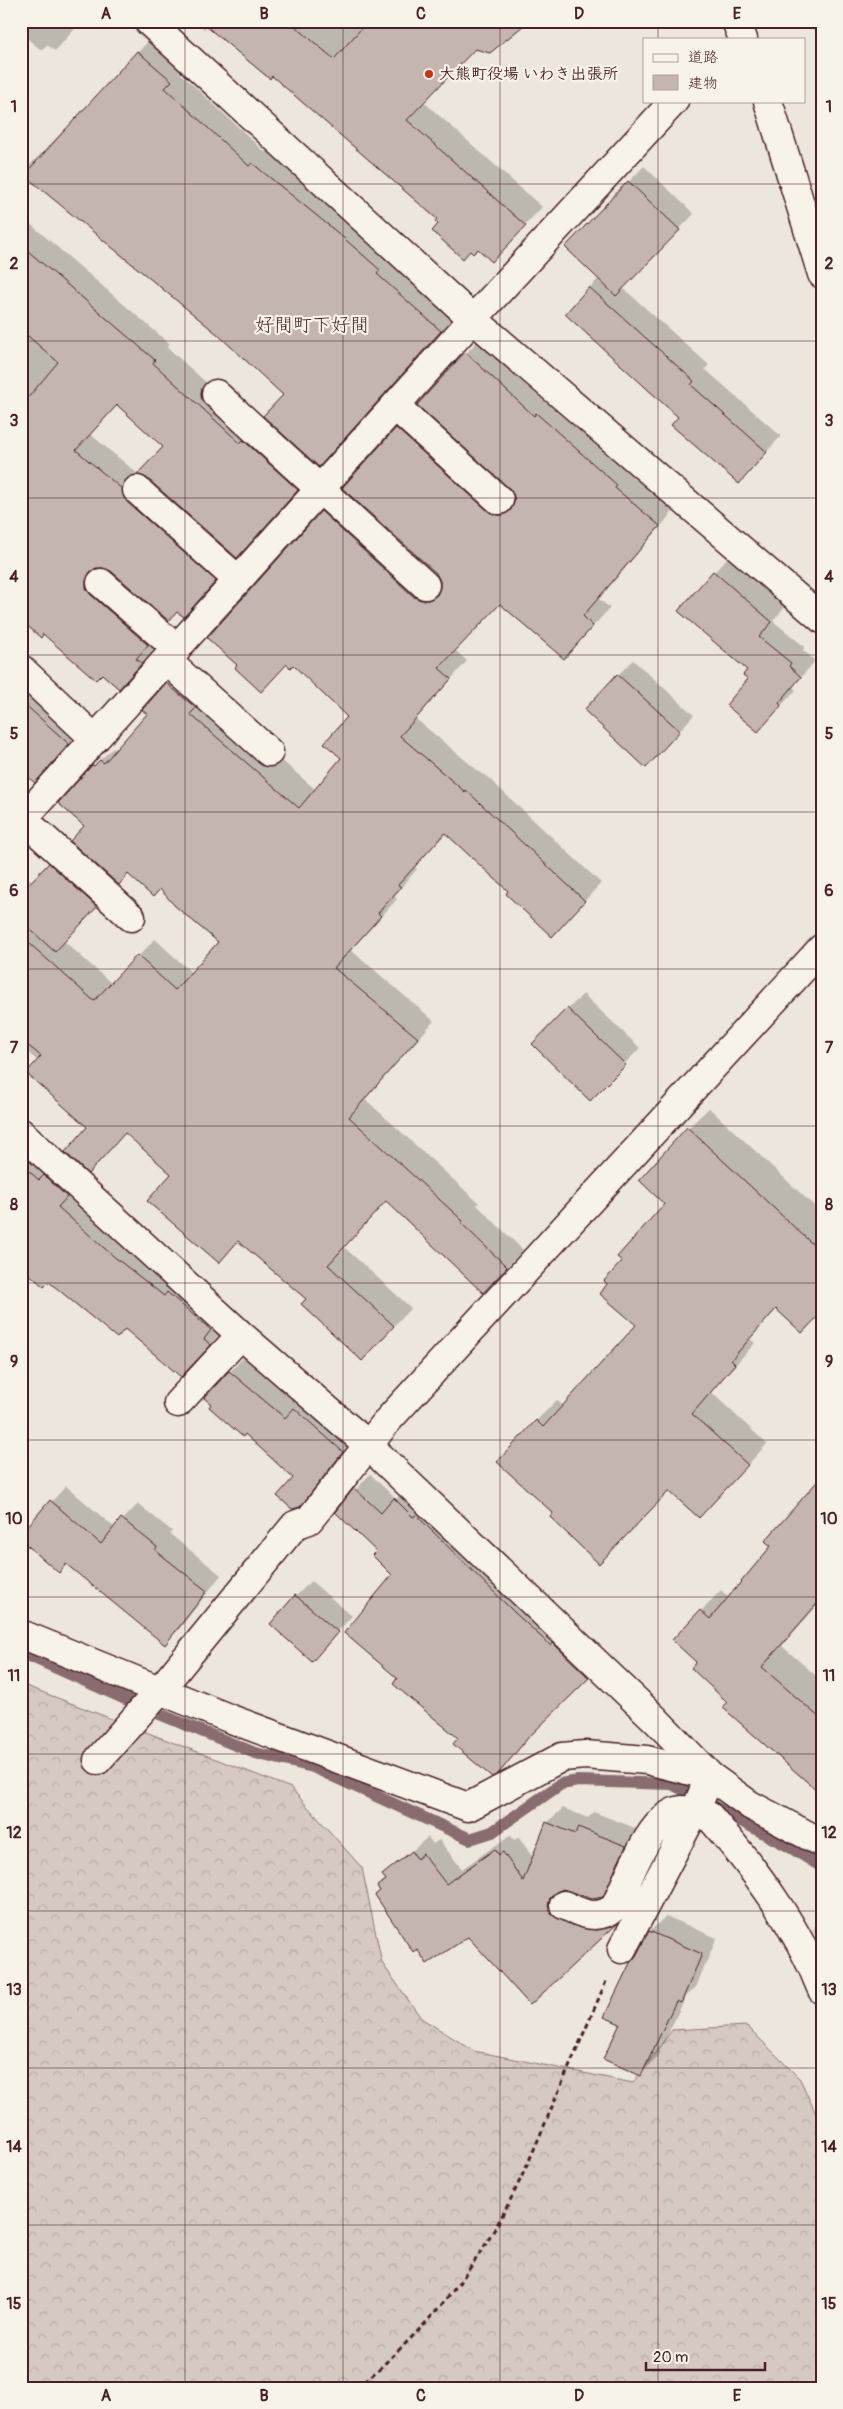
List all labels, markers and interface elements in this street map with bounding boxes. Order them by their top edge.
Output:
text: A [101,4,112,24]
text: B [259,4,269,24]
text: C [416,4,426,24]
text: D [574,4,584,24]
text: E [733,4,742,24]
legend [643,38,806,102]
text: 道路 [688,48,718,67]
place label: 大熊町役場 いわき出張所 [439,64,618,84]
marker: 大熊町役場 いわき出張所 [423,68,435,80]
text: 建物 [688,74,718,93]
text: 1 [11,97,17,117]
text: 1 [826,97,832,117]
text: 2 [10,254,19,274]
text: 2 [825,254,834,274]
district label: 好間町下好間 [255,313,369,337]
text: 3 [10,411,19,431]
text: 3 [825,411,834,431]
text: 4 [9,567,19,587]
text: 4 [824,567,834,587]
text: 5 [10,724,19,744]
text: 5 [825,724,834,744]
text: 6 [9,881,19,901]
text: 6 [824,881,834,901]
text: 7 [10,1038,19,1058]
text: 7 [825,1038,834,1058]
text: 8 [10,1195,18,1215]
text: 8 [825,1195,833,1215]
text: 9 [10,1352,18,1372]
text: 9 [825,1352,833,1372]
text: 10 [5,1509,23,1529]
text: 10 [820,1509,838,1529]
text: 11 [8,1666,20,1686]
text: 11 [823,1666,835,1686]
text: 12 [6,1823,22,1843]
text: 12 [821,1823,837,1843]
text: 13 [6,1980,22,2000]
text: 13 [821,1980,837,2000]
text: 14 [6,2137,22,2157]
text: 14 [821,2137,837,2157]
text: 15 [7,2294,22,2314]
text: 15 [822,2294,837,2314]
scale bar [646,2339,764,2371]
text: 20 m [653,2348,688,2367]
text: A [101,2386,112,2406]
text: B [259,2386,269,2406]
text: C [416,2386,426,2406]
text: D [574,2386,584,2406]
text: E [733,2386,742,2406]

